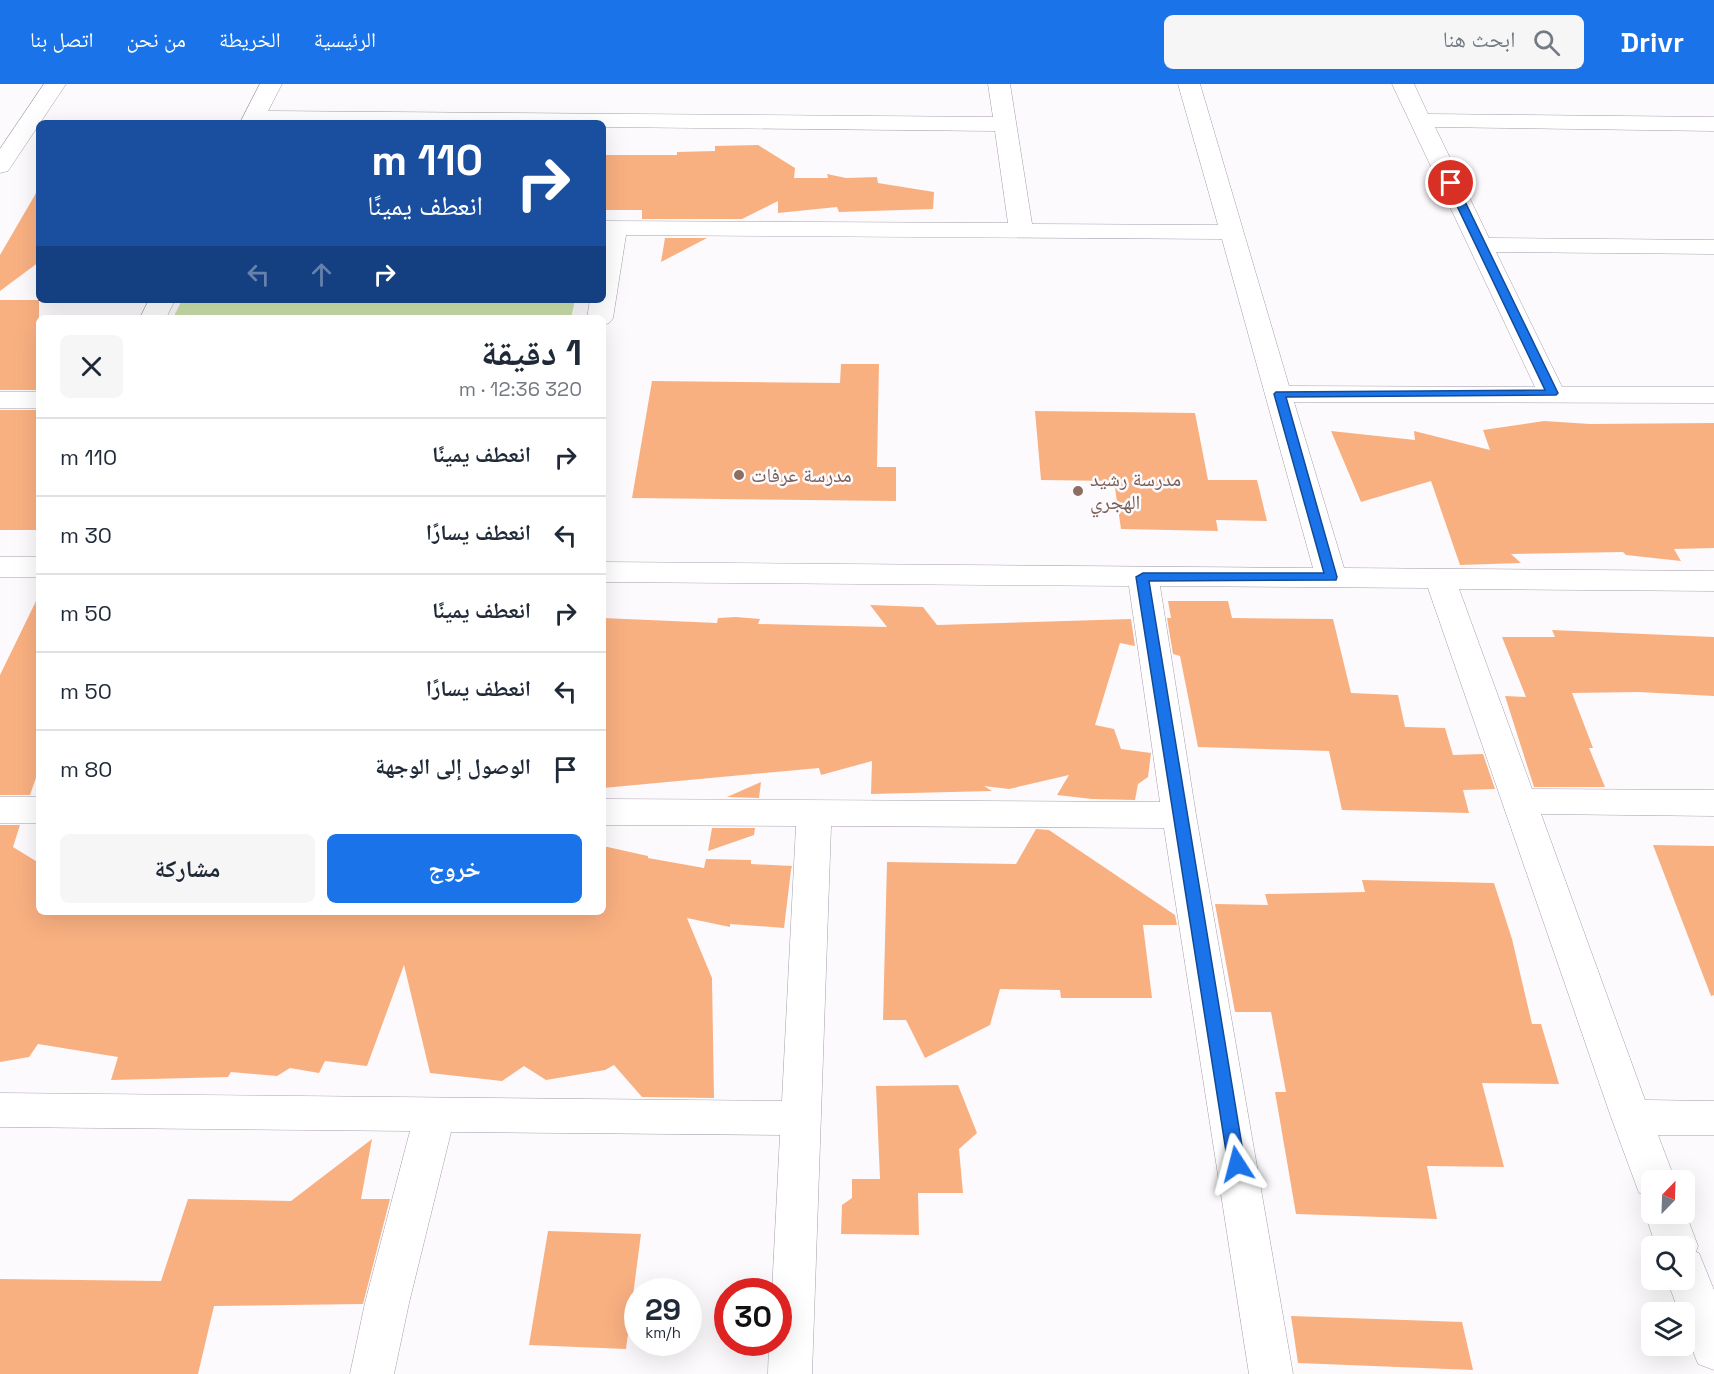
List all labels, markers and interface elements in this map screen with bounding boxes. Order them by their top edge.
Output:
search box [1164,15,1584,69]
text: Drivr [1620,24,1684,60]
text: ابحث هنا [1443,25,1515,53]
text: اتصل بنا [30,26,94,53]
text: من نحن [127,26,186,53]
text: الخريطة [219,26,281,53]
text: الرئيسية [314,26,376,53]
icon: search [1530,26,1563,59]
text: 110 m [371,134,483,187]
icon: right [504,144,582,222]
pin [1425,157,1476,208]
icon: arrive [1434,166,1467,199]
text: انعطف يمينًا [367,188,483,223]
icon: left [242,258,275,291]
icon: ahead [305,258,338,291]
icon: right [368,258,401,291]
text: 1 دقيقة [481,330,582,376]
button: close [60,335,123,398]
text: 320 m · 12:36 [459,376,582,402]
text: انعطف يمينًا [432,440,531,468]
icon: right [549,441,582,474]
text: 110 m [60,443,117,471]
place label: مدرسة عرفات [751,462,852,488]
place label: مدرسة رشيد الهجري [1090,466,1181,518]
marker: مدرسة عرفات [732,468,746,482]
marker: مدرسة رشيد الهجري [1071,484,1085,498]
text: انعطف يسارًا [426,518,531,546]
icon: left [549,519,582,552]
text: 30 m [60,521,112,549]
text: انعطف يمينًا [432,596,531,624]
icon: right [549,597,582,630]
text: 50 m [60,599,112,627]
text: انعطف يسارًا [426,674,531,702]
icon: left [549,675,582,708]
text: 50 m [60,677,112,705]
text: الوصول إلى الوجهة [375,752,531,780]
icon: arrive [549,753,582,786]
text: 80 m [60,755,112,783]
button: مشاركة [60,834,315,903]
button: خروج [327,834,582,903]
position arrow [1205,1132,1269,1196]
north arrow [1641,1170,1695,1224]
map controls [1641,1170,1695,1356]
button: search [1641,1236,1695,1290]
speed limit sign: 30 [714,1278,792,1356]
text: 29 [645,1290,681,1329]
button: layers [1641,1302,1695,1356]
text: km/h [645,1323,681,1342]

